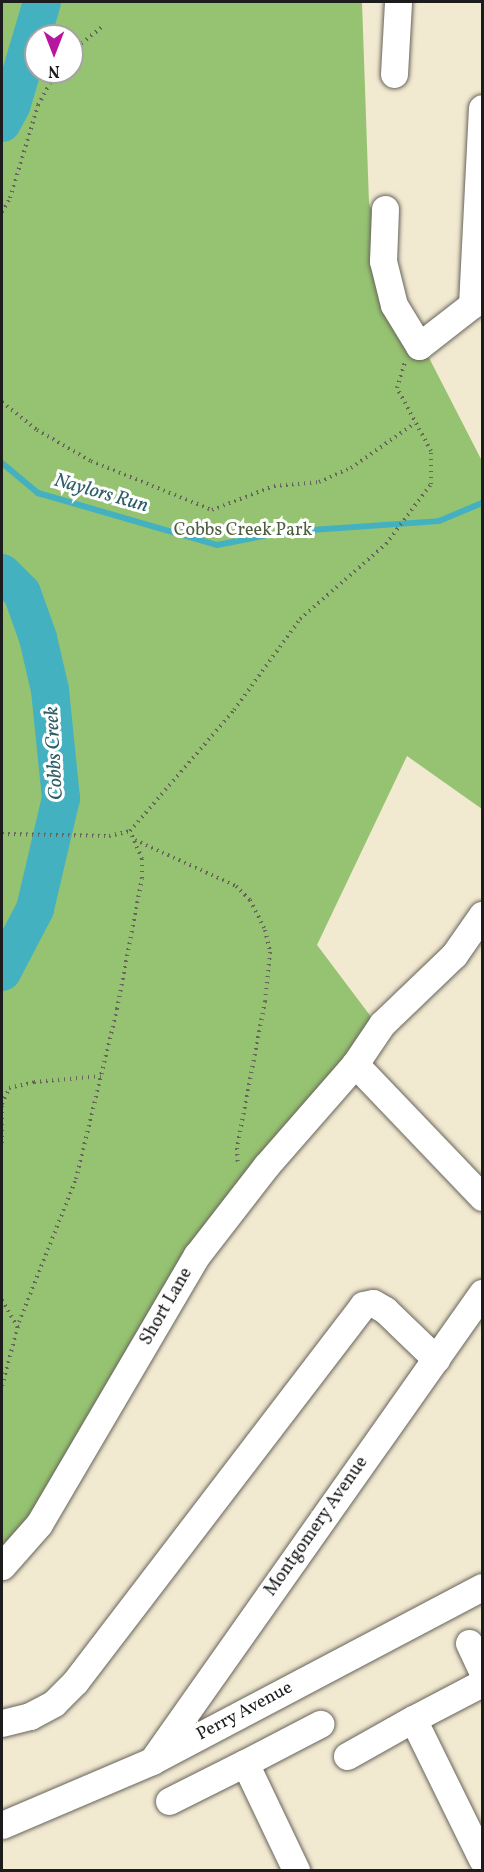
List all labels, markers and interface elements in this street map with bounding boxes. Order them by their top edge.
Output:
north arrow [24,24,84,84]
text: N [48,59,60,81]
water label: Naylors Run [51,469,151,519]
park label: Cobbs Creek Park [174,520,312,542]
water label: Cobbs Creek [41,705,69,801]
street label: Short Lane [136,1264,198,1350]
street label: Montgomery Avenue [261,1453,373,1601]
street label: Perry Avenue [193,1678,297,1746]

